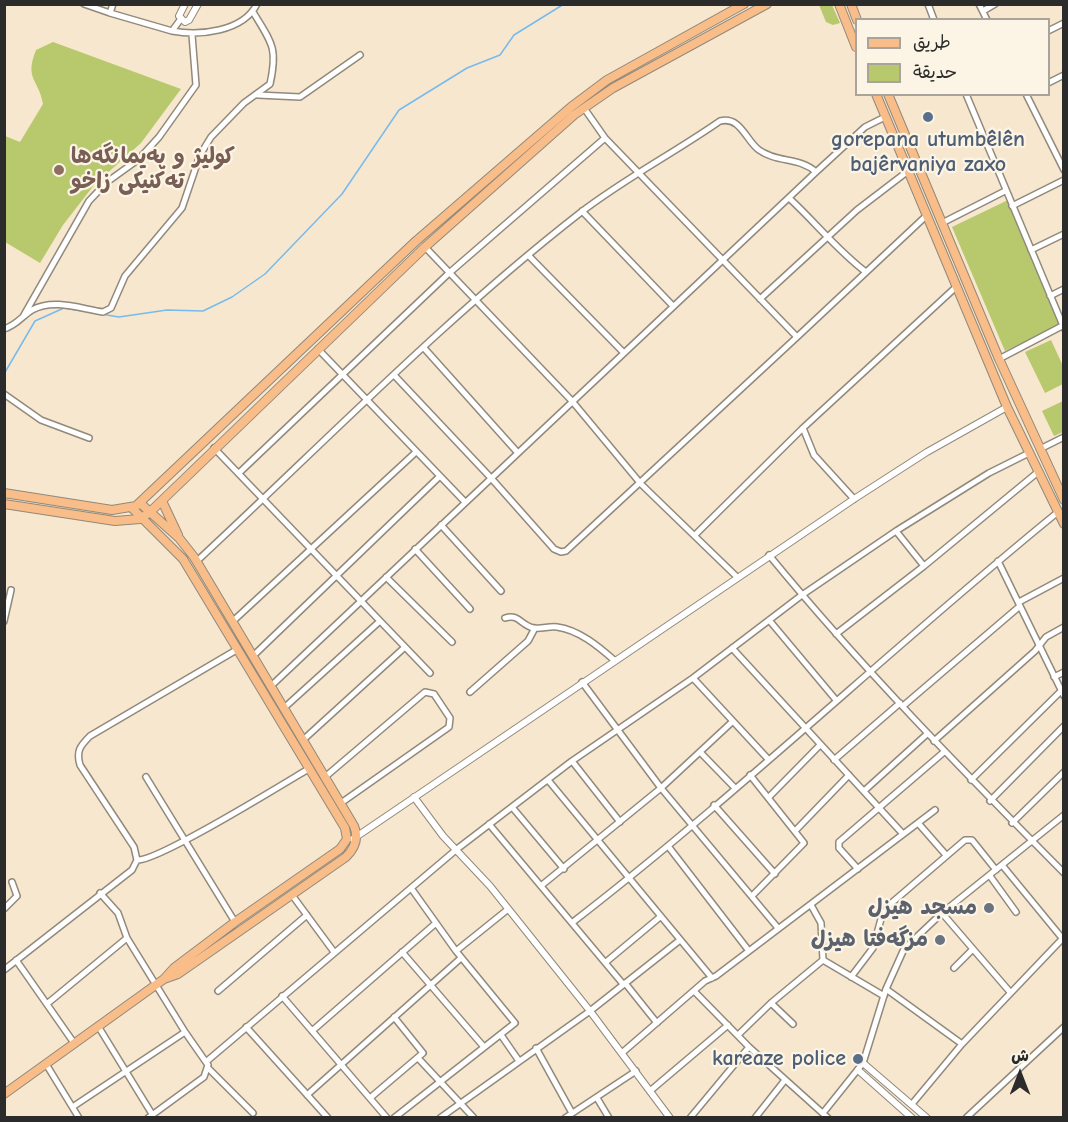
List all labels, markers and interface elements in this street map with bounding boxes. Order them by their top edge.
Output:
legend [855,18,1050,96]
text: طريق [913,32,951,53]
text: حديقة [913,62,957,83]
marker: gorepana utumbêlên bajêrvaniya zaxo [921,110,935,124]
place label: gorepana utumbêlên bajêrvaniya zaxo [831,127,1025,178]
place label: كوليژ و په‌يمانگه‌ها ته‌كنيكى زاخو [71,144,235,196]
marker: كوليژ و په‌يمانگه‌ها ته‌كنيكى زاخو [52,163,66,177]
place label: مسجد هيزل [868,895,977,921]
marker: مسجد هيزل [982,901,996,915]
place label: مزگەفتا هیزل [811,927,928,953]
marker: مزگەفتا هیزل [933,933,947,947]
north arrow [990,1044,1050,1104]
place label: kareaze police [712,1046,846,1072]
text: ش [1011,1047,1029,1065]
marker: kareaze police [851,1052,865,1066]

